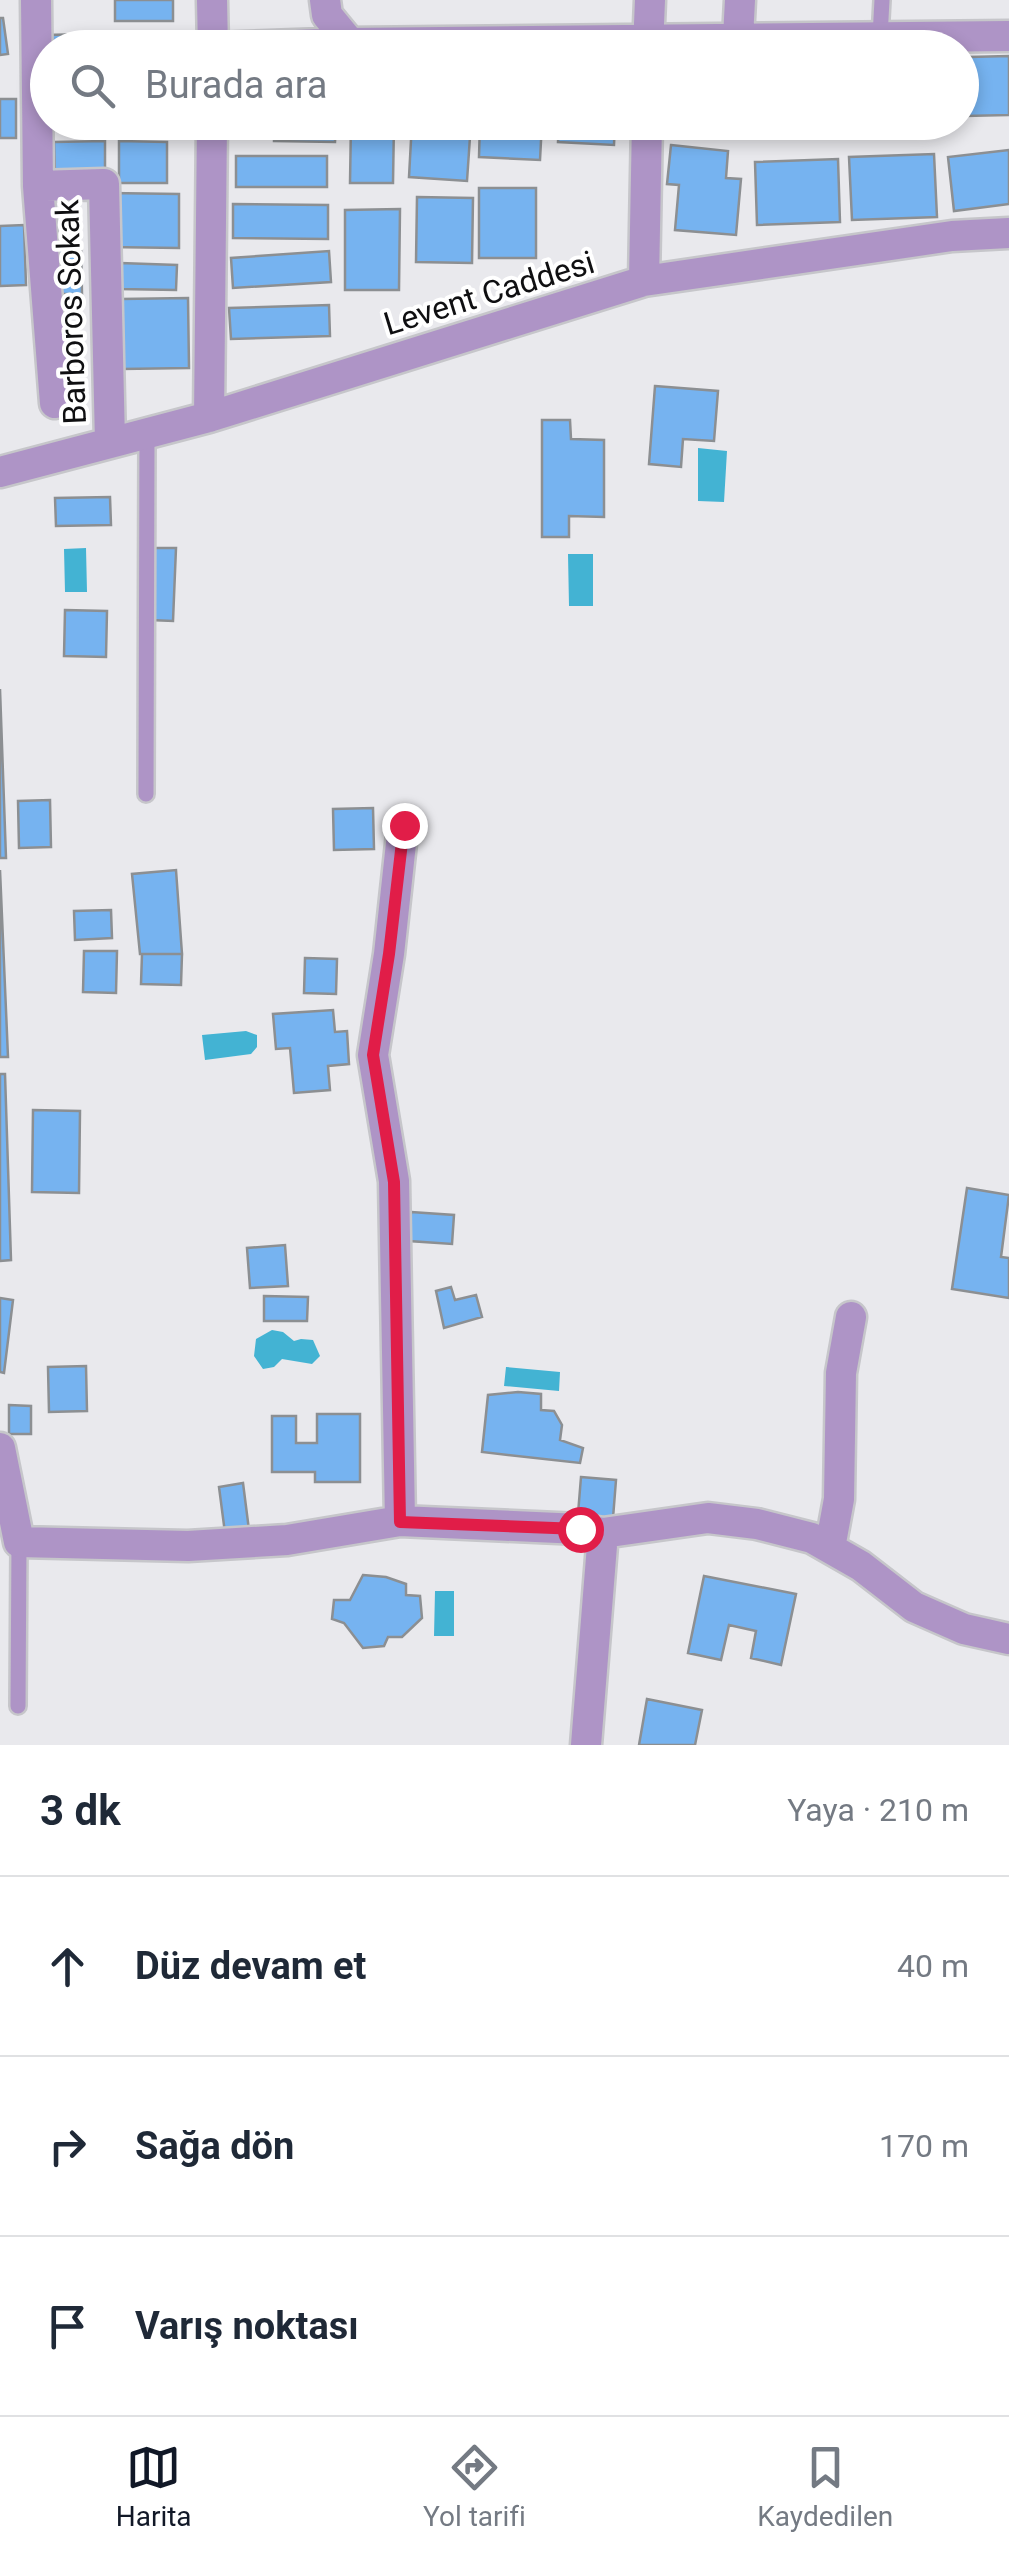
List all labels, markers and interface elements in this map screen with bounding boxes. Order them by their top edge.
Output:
search box [30,30,979,140]
icon: search [65,58,120,113]
text: Burada ara [145,63,327,107]
street label: Barboros Sokak [48,198,94,425]
street label: Levent Caddesi [379,243,599,343]
route end [382,803,428,849]
route start [558,1507,604,1553]
text: 3 dk [40,1786,121,1835]
text: Yaya · 210 m [787,1791,969,1829]
icon: ahead [40,1939,95,1994]
text: Düz devam et [135,1944,366,1988]
text: 40 m [897,1947,969,1985]
icon: right [40,2119,95,2174]
text: Sağa dön [135,2124,294,2168]
text: 170 m [879,2127,969,2165]
icon: arrive [40,2299,95,2354]
text: Varış noktası [135,2304,359,2348]
tab: Harita [116,2440,192,2533]
tab: Yol tarifi [423,2440,526,2533]
tab: Kaydedilen [757,2440,893,2533]

